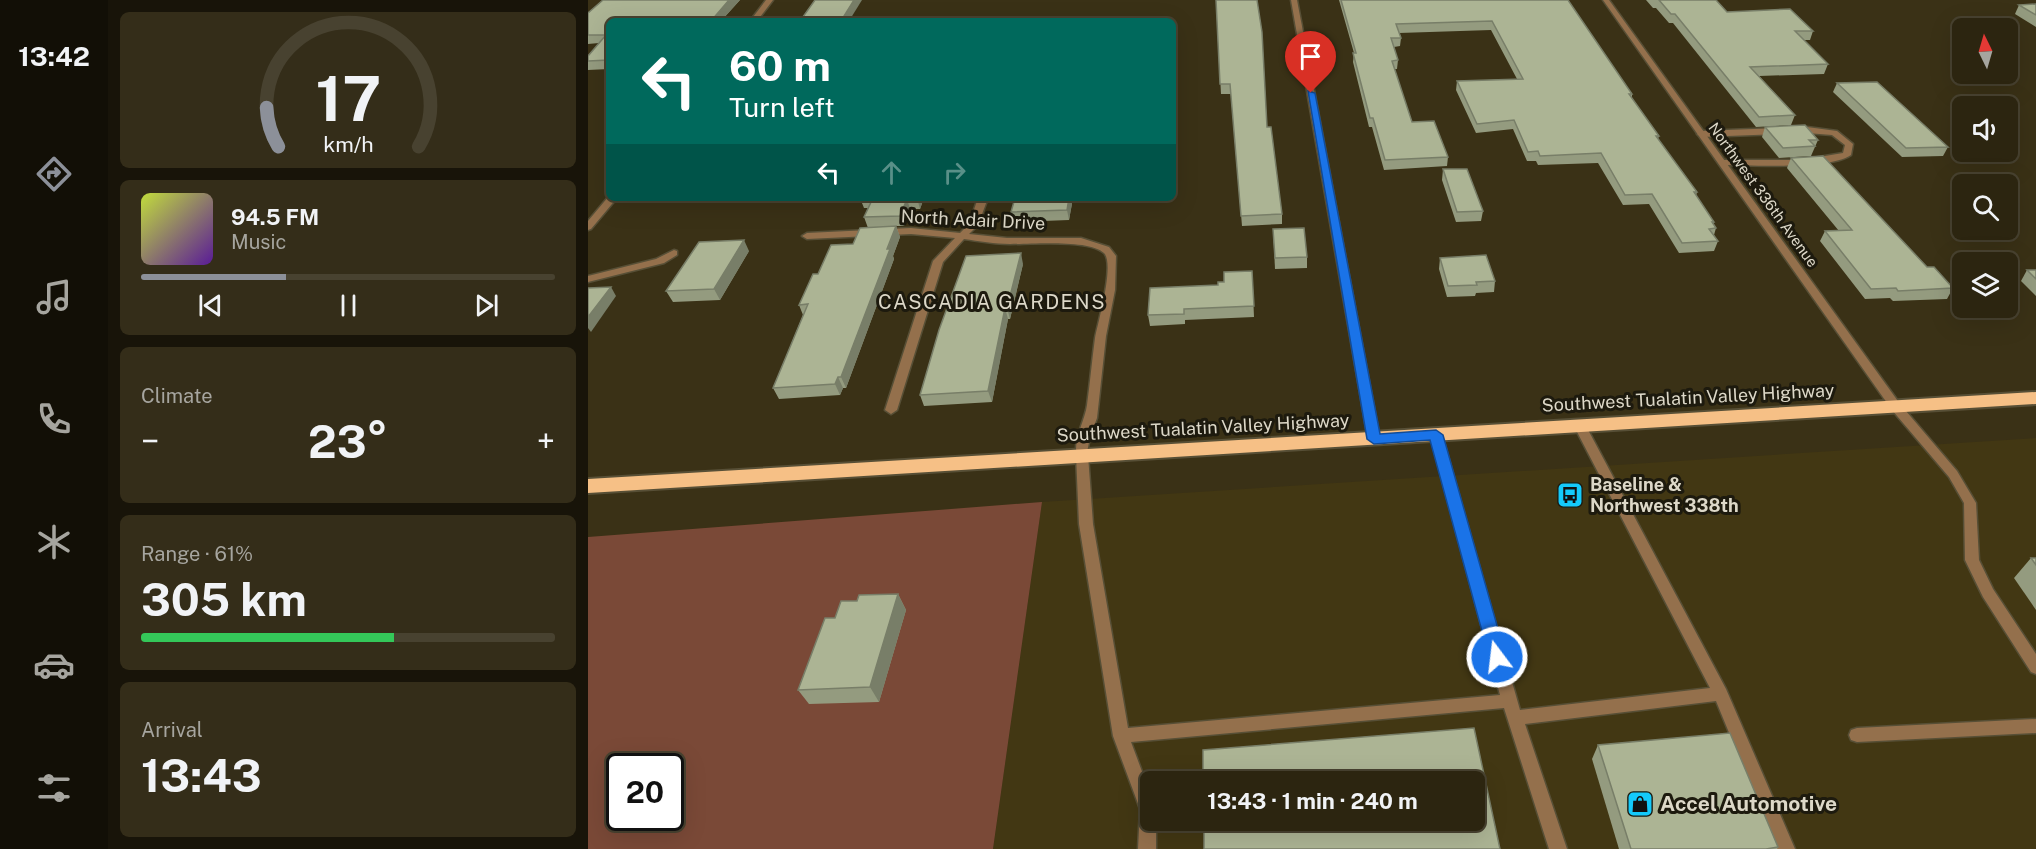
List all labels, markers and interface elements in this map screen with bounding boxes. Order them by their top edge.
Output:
north arrow [1952,18,2018,84]
map controls [1952,18,2018,318]
pin [1285,31,1336,93]
text: 13:42 [18,40,90,72]
icon: arrive [1294,40,1327,73]
text: 60 m [729,41,831,90]
icon: left [630,42,708,120]
text: 17 [315,62,381,135]
text: Turn left [729,91,835,123]
button: sound [1952,96,2018,162]
street label: Northwest 336th Avenue [1705,119,1821,270]
text: km/h [323,132,373,157]
icon: directions [33,153,75,195]
icon: left [812,156,845,189]
icon: ahead [875,156,908,189]
icon: right [938,156,971,189]
button: search [1952,174,2018,240]
text: 94.5 FM [231,204,319,230]
street label: North Adair Drive [900,205,1046,234]
text: Music [231,230,286,254]
button: layers [1952,252,2018,318]
icon: music [33,276,75,318]
icon: previous [194,289,227,322]
icon: pause [332,289,365,322]
icon: next [470,289,503,322]
district label: CASCADIA GARDENS [878,290,1106,314]
street label: Southwest Tualatin Valley Highway [1541,379,1835,416]
text: Climate [141,384,213,408]
icon: phone [33,398,75,440]
street label: Southwest Tualatin Valley Highway [1056,409,1350,446]
text: 23° [308,415,388,468]
text: − [141,422,159,460]
text: + [537,422,555,460]
place label: Baseline & Northwest 338th [1590,474,1739,516]
bus stop icon: Baseline & Northwest 338th [1555,480,1585,510]
icon: climate [33,521,75,563]
text: Range · 61% [141,542,253,566]
text: 305 km [141,573,307,626]
position arrow [1465,625,1529,689]
icon: car [33,644,75,686]
text: Arrival [141,718,203,742]
text: 13:43 [141,749,262,802]
speed limit sign: 20 [606,753,684,831]
icon: filters [33,767,75,809]
text: 13:43 · 1 min · 240 m [1207,788,1418,814]
shop icon: Accel Automotive [1625,789,1655,819]
place label: Accel Automotive [1660,791,1837,816]

